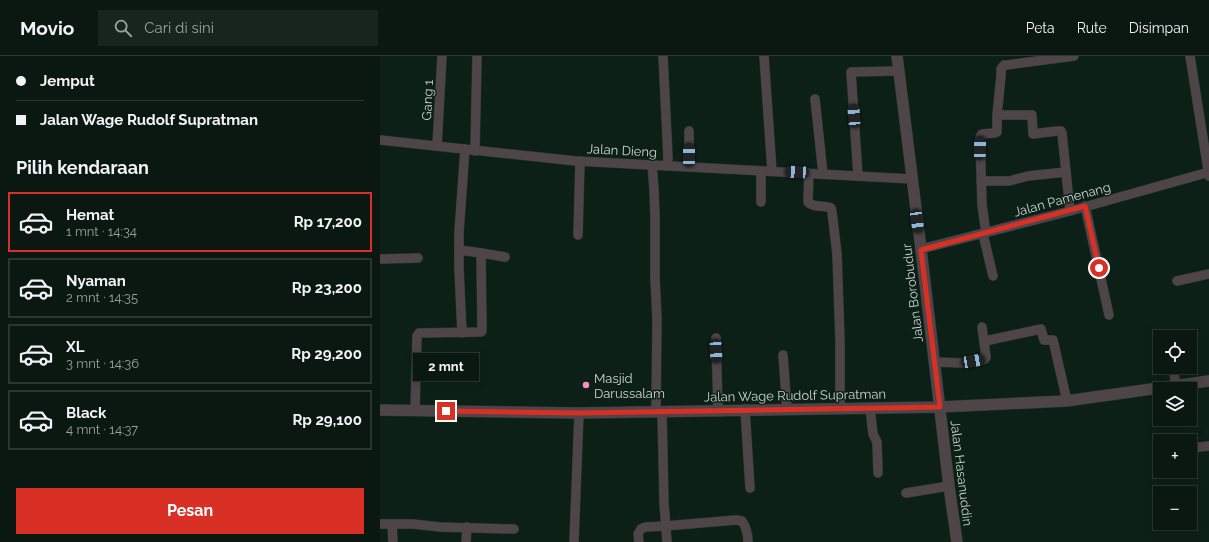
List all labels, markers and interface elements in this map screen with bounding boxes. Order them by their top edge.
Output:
search box [98,10,378,46]
text: Movio [20,17,74,39]
icon: search [112,17,134,39]
text: Cari di sini [144,19,214,37]
text: Peta [1026,20,1055,36]
text: Rute [1077,20,1107,36]
text: Disimpan [1129,20,1189,36]
text: Jemput [40,72,95,90]
street label: Gang 1 [419,79,436,121]
car [847,104,861,128]
text: Jalan Wage Rudolf Supratman [40,111,258,129]
car [974,136,986,160]
street label: Jalan Dieng [587,141,657,160]
car [683,143,695,167]
text: Pilih kendaraan [16,157,149,178]
car [785,165,809,179]
street label: Jalan Pamenang [1012,179,1112,220]
icon: car [18,204,54,240]
text: Hemat [66,206,114,224]
car [909,208,925,234]
text: Rp 17,200 [294,213,362,231]
text: 1 mnt · 14:34 [66,224,137,239]
street label: Jalan Borobudur [899,242,926,343]
route start [1090,259,1108,277]
icon: car [18,270,54,306]
text: Nyaman [66,272,126,290]
text: Rp 23,200 [292,279,362,297]
text: 2 mnt · 14:35 [66,290,138,305]
map controls [1153,330,1197,530]
button: locate [1153,330,1197,374]
icon: car [18,336,54,372]
text: XL [66,338,84,356]
car [709,339,723,363]
text: Rp 29,200 [291,345,362,363]
callout: 2 mnt [413,353,479,381]
car [960,353,986,369]
text: 3 mnt · 14:36 [66,356,139,371]
text: 2 mnt [428,359,464,374]
place label: Masjid Darussalam [594,371,665,401]
marker: Masjid Darussalam [581,380,591,390]
button: layers [1153,382,1197,426]
street label: Jalan Wage Rudolf Supratman [704,386,886,405]
icon: car [18,402,54,438]
route end [437,402,455,420]
text: Black [66,404,106,422]
text: Rp 29,100 [292,411,362,429]
street label: Jalan Hasanuddin [948,419,975,527]
text: 4 mnt · 14:37 [66,422,138,437]
button: + [1153,434,1197,478]
button: − [1153,486,1197,530]
button: Pesan [16,488,364,534]

